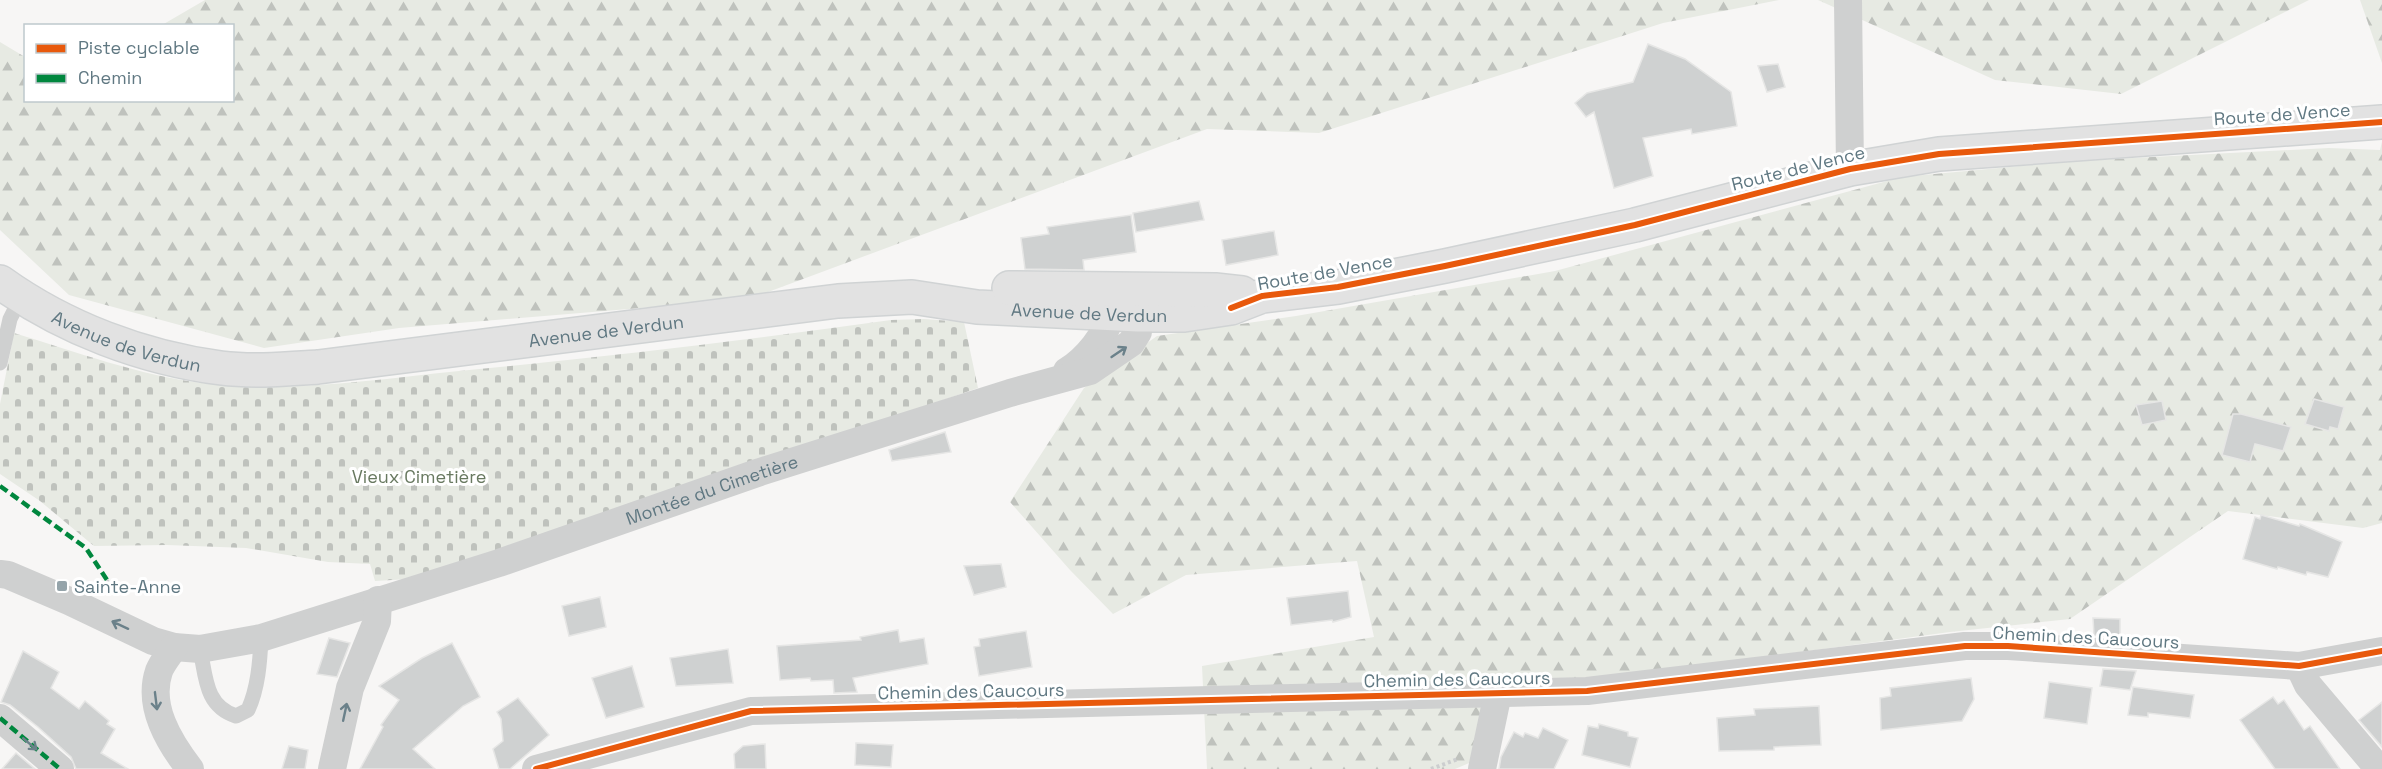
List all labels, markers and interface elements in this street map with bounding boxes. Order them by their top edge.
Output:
legend [24,24,234,102]
text: Piste cyclable [78,36,200,59]
text: Chemin [78,66,142,89]
street label: Route de Vence [2213,98,2351,130]
street label: Route de Vence [1729,140,1867,196]
street label: Route de Vence [1256,249,1394,295]
street label: Avenue de Verdun [1011,297,1167,327]
street label: Avenue de Verdun [48,305,203,376]
street label: Avenue de Verdun [527,309,685,352]
one-way arrow [1110,346,1126,358]
street label: Montée du Cimetière [622,449,801,530]
park label: Vieux Cimetière [352,465,486,488]
place label: Sainte-Anne [74,575,181,598]
marker: Sainte-Anne [55,579,69,593]
one-way arrow [111,619,129,631]
street label: Chemin des Caucours [1992,621,2180,653]
street label: Chemin des Caucours [1363,666,1551,692]
street label: Chemin des Caucours [877,678,1065,704]
one-way arrow [151,690,162,710]
one-way arrow [340,703,351,722]
one-way arrow [22,737,38,750]

